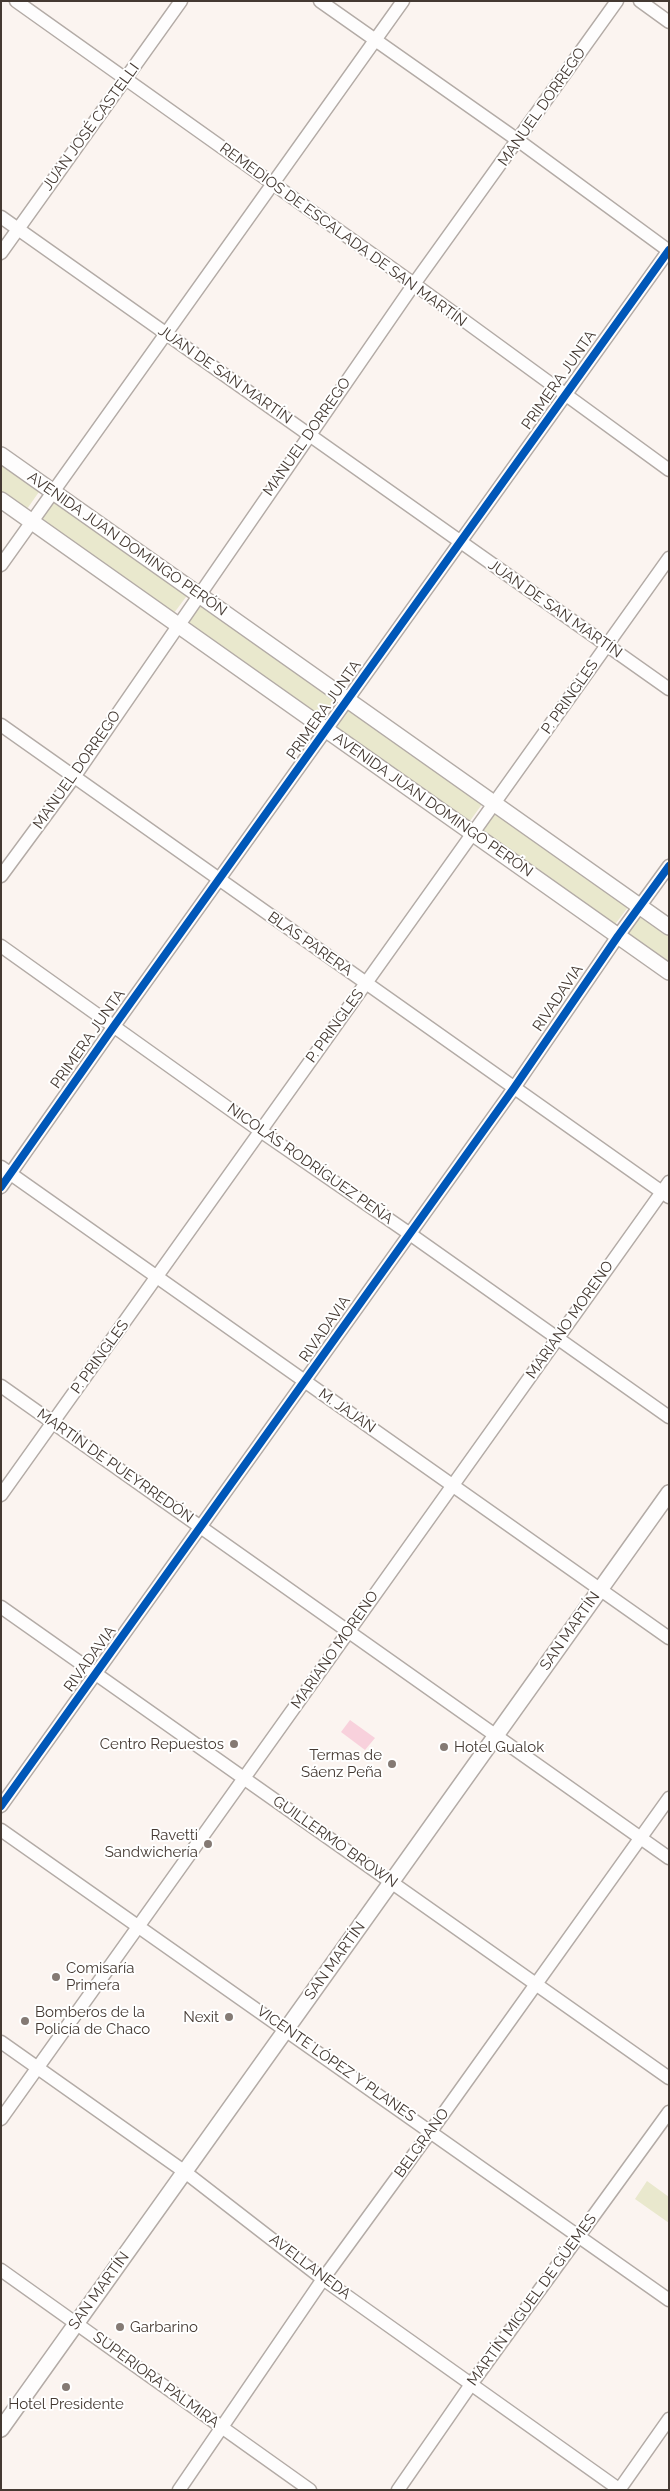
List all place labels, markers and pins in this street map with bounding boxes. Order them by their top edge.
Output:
place label: Centro Repuestos [100,1735,224,1753]
marker: Centro Repuestos [228,1738,240,1750]
place label: Hotel Gualok [454,1738,544,1756]
marker: Hotel Gualok [438,1741,450,1753]
place label: Termas de Sáenz Peña [301,1746,382,1781]
marker: Termas de Sáenz Peña [386,1758,398,1770]
place label: Ravetti Sandwichería [105,1826,198,1861]
marker: Ravetti Sandwichería [202,1838,214,1850]
place label: Comisaría Primera [66,1959,134,1994]
marker: Comisaría Primera [50,1971,62,1983]
place label: Bomberos de la Policía de Chaco [35,2003,150,2038]
place label: Nexit [183,2008,219,2026]
marker: Nexit [223,2011,235,2023]
marker: Bomberos de la Policía de Chaco [19,2015,31,2027]
place label: Garbarino [130,2318,198,2336]
marker: Garbarino [114,2321,126,2333]
marker: Hotel Presidente [60,2381,72,2393]
place label: Hotel Presidente [8,2395,124,2413]

